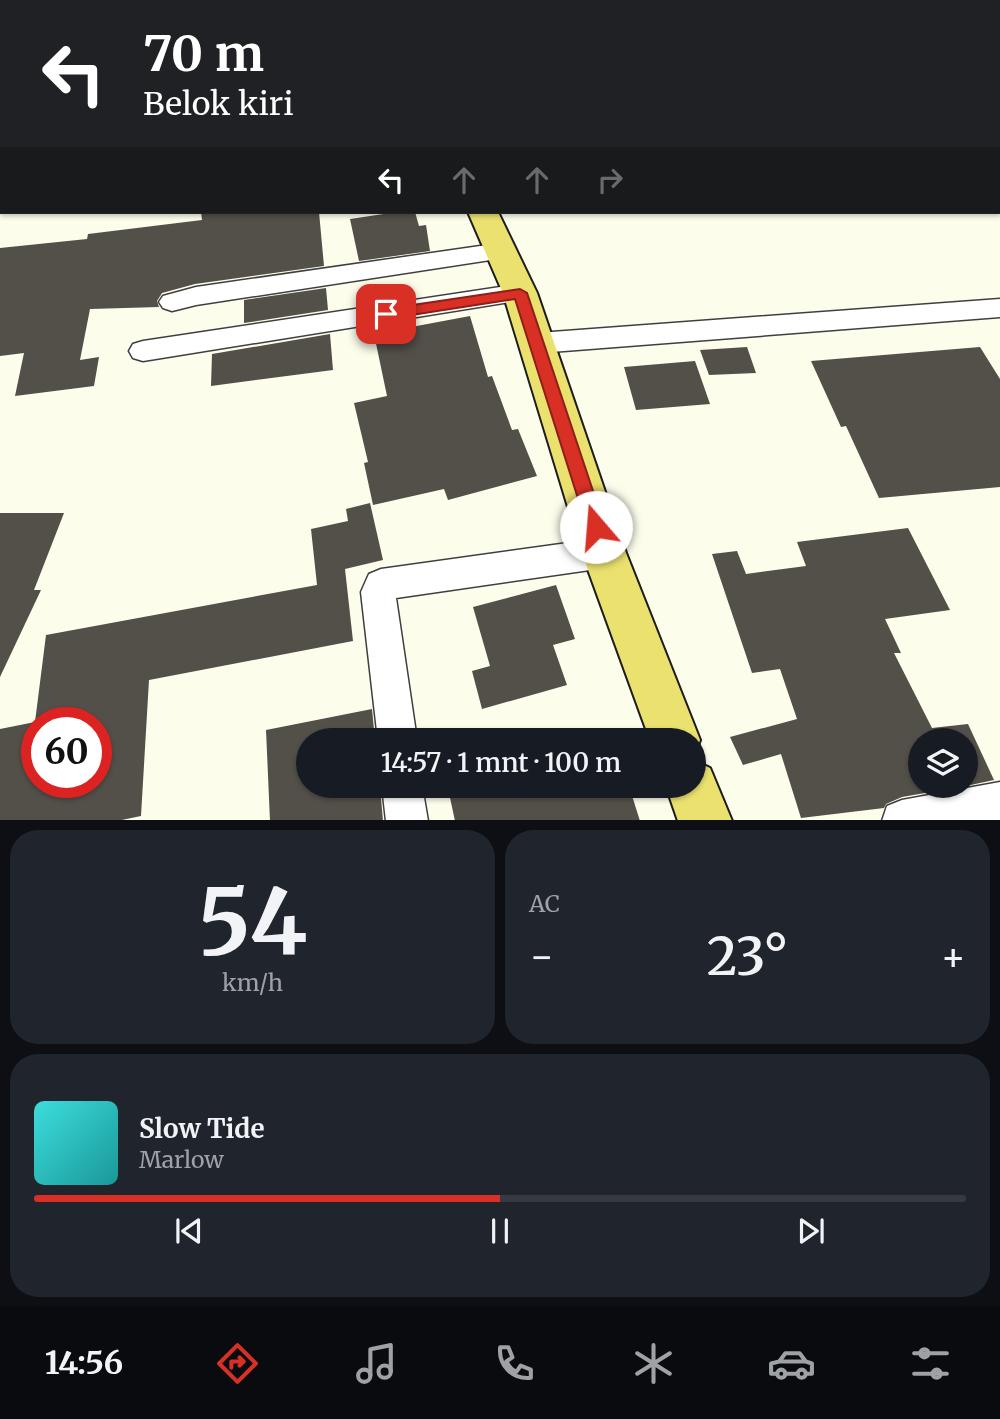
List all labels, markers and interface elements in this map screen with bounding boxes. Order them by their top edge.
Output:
text: 70 m [143,23,264,84]
icon: left [28,28,119,119]
text: Belok kiri [143,84,294,124]
icon: left [372,161,410,199]
icon: ahead [445,161,483,199]
icon: ahead [518,161,556,199]
icon: right [591,161,629,199]
pin [356,284,416,344]
icon: arrive [367,295,405,333]
position arrow [559,490,633,564]
speed limit sign: 60 [21,707,112,798]
map controls [908,728,978,798]
button: layers [908,728,978,798]
text: 14:57 · 1 mnt · 100 m [381,746,621,779]
text: 54 [198,865,307,980]
text: AC [529,889,560,918]
text: 23° [707,924,788,989]
text: − [529,933,554,980]
text: + [941,933,966,980]
text: km/h [222,968,283,997]
text: Slow Tide [139,1112,265,1145]
text: Marlow [139,1145,224,1174]
icon: previous [170,1212,208,1250]
icon: pause [481,1212,519,1250]
icon: next [792,1212,830,1250]
icon: directions [213,1339,262,1388]
icon: music [352,1339,401,1388]
icon: phone [490,1339,539,1388]
icon: climate [629,1339,678,1388]
icon: car [767,1339,816,1388]
icon: filters [906,1339,955,1388]
text: 14:56 [45,1343,123,1383]

